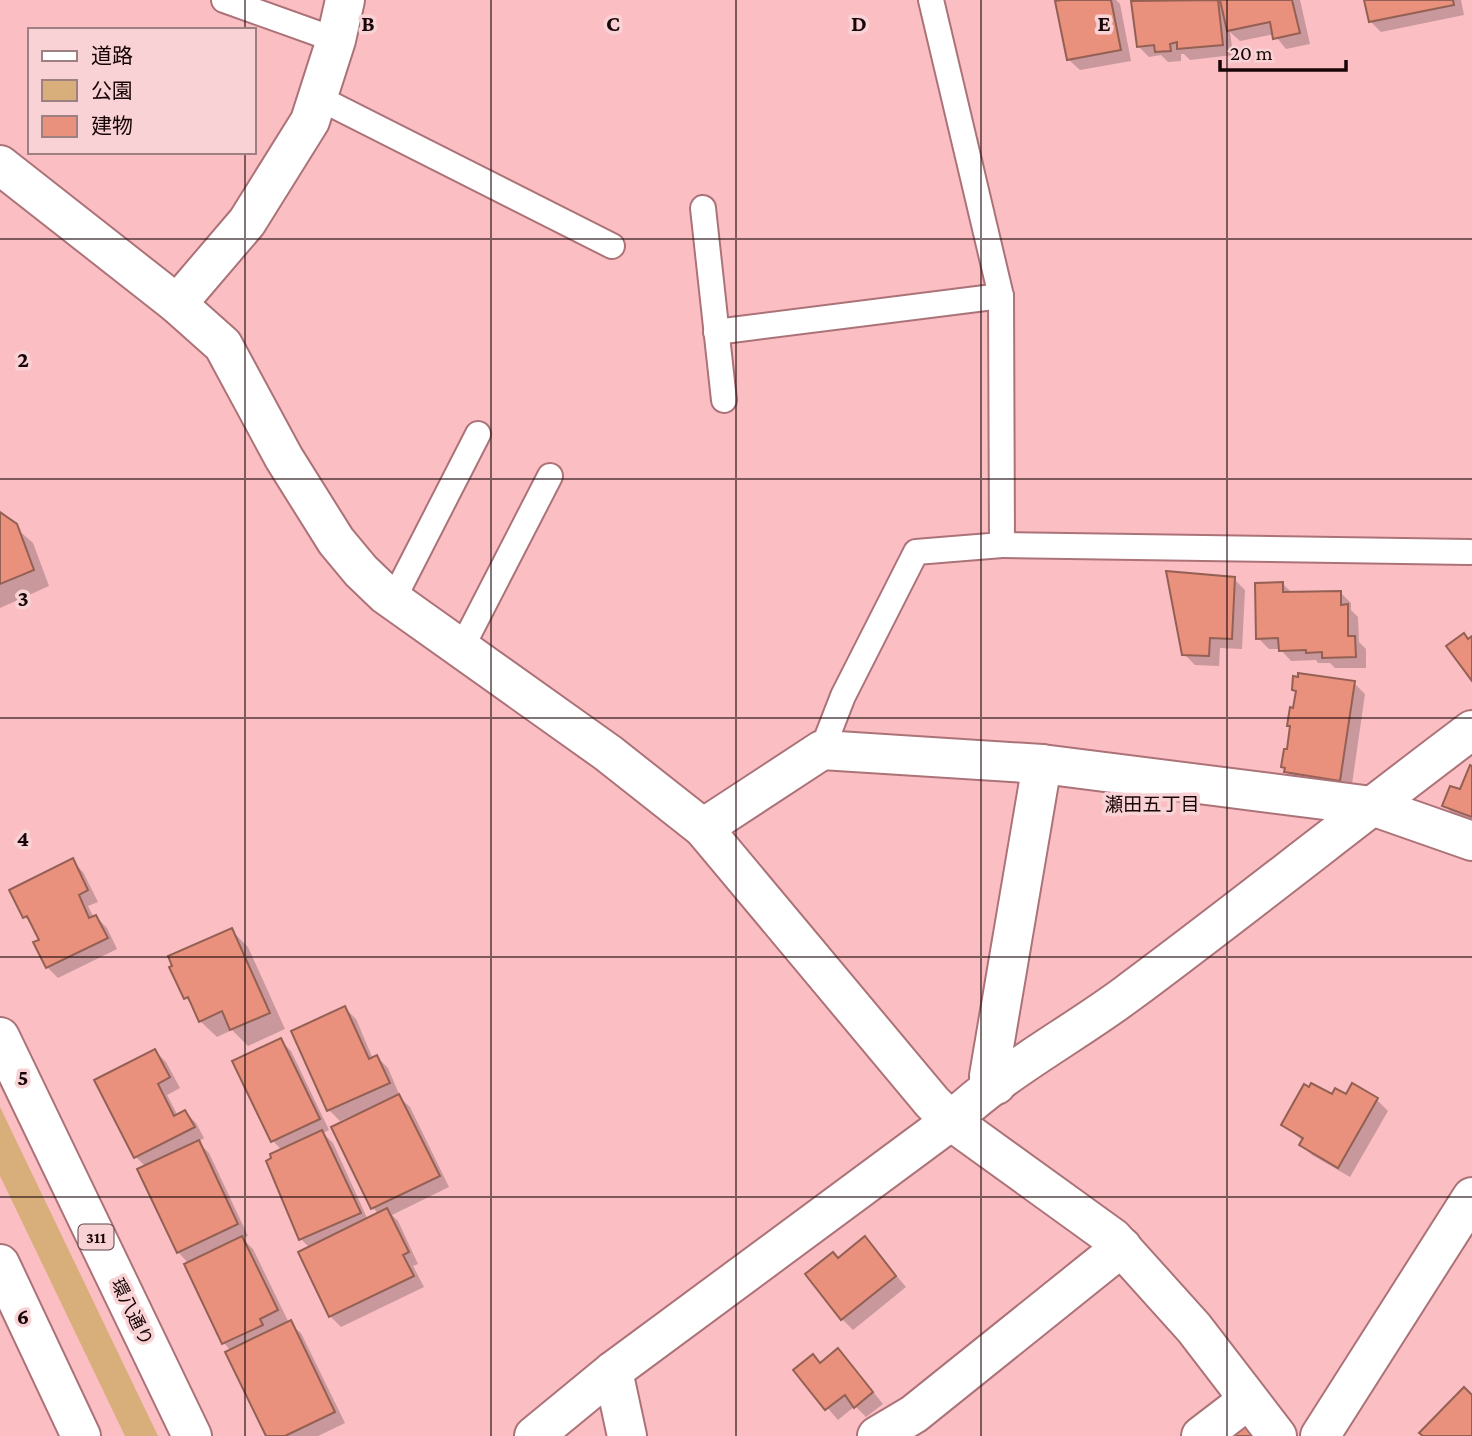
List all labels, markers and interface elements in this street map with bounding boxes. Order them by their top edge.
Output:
text: B [361,10,375,36]
text: C [606,10,620,36]
text: D [851,10,867,36]
text: E [1097,10,1111,36]
legend [28,28,256,154]
scale bar [1220,28,1346,72]
text: 20 m [1230,41,1273,65]
text: 道路 [91,44,133,68]
text: 公園 [91,79,133,103]
text: 建物 [91,114,133,138]
text: 2 [17,346,29,372]
text: 3 [17,585,29,611]
district label: 瀬田五丁目 [1104,794,1200,815]
text: 4 [17,825,29,851]
text: 5 [17,1064,29,1090]
road number: 311 [78,1224,114,1250]
street label: 環八通り [107,1275,157,1349]
text: 6 [17,1303,29,1329]

